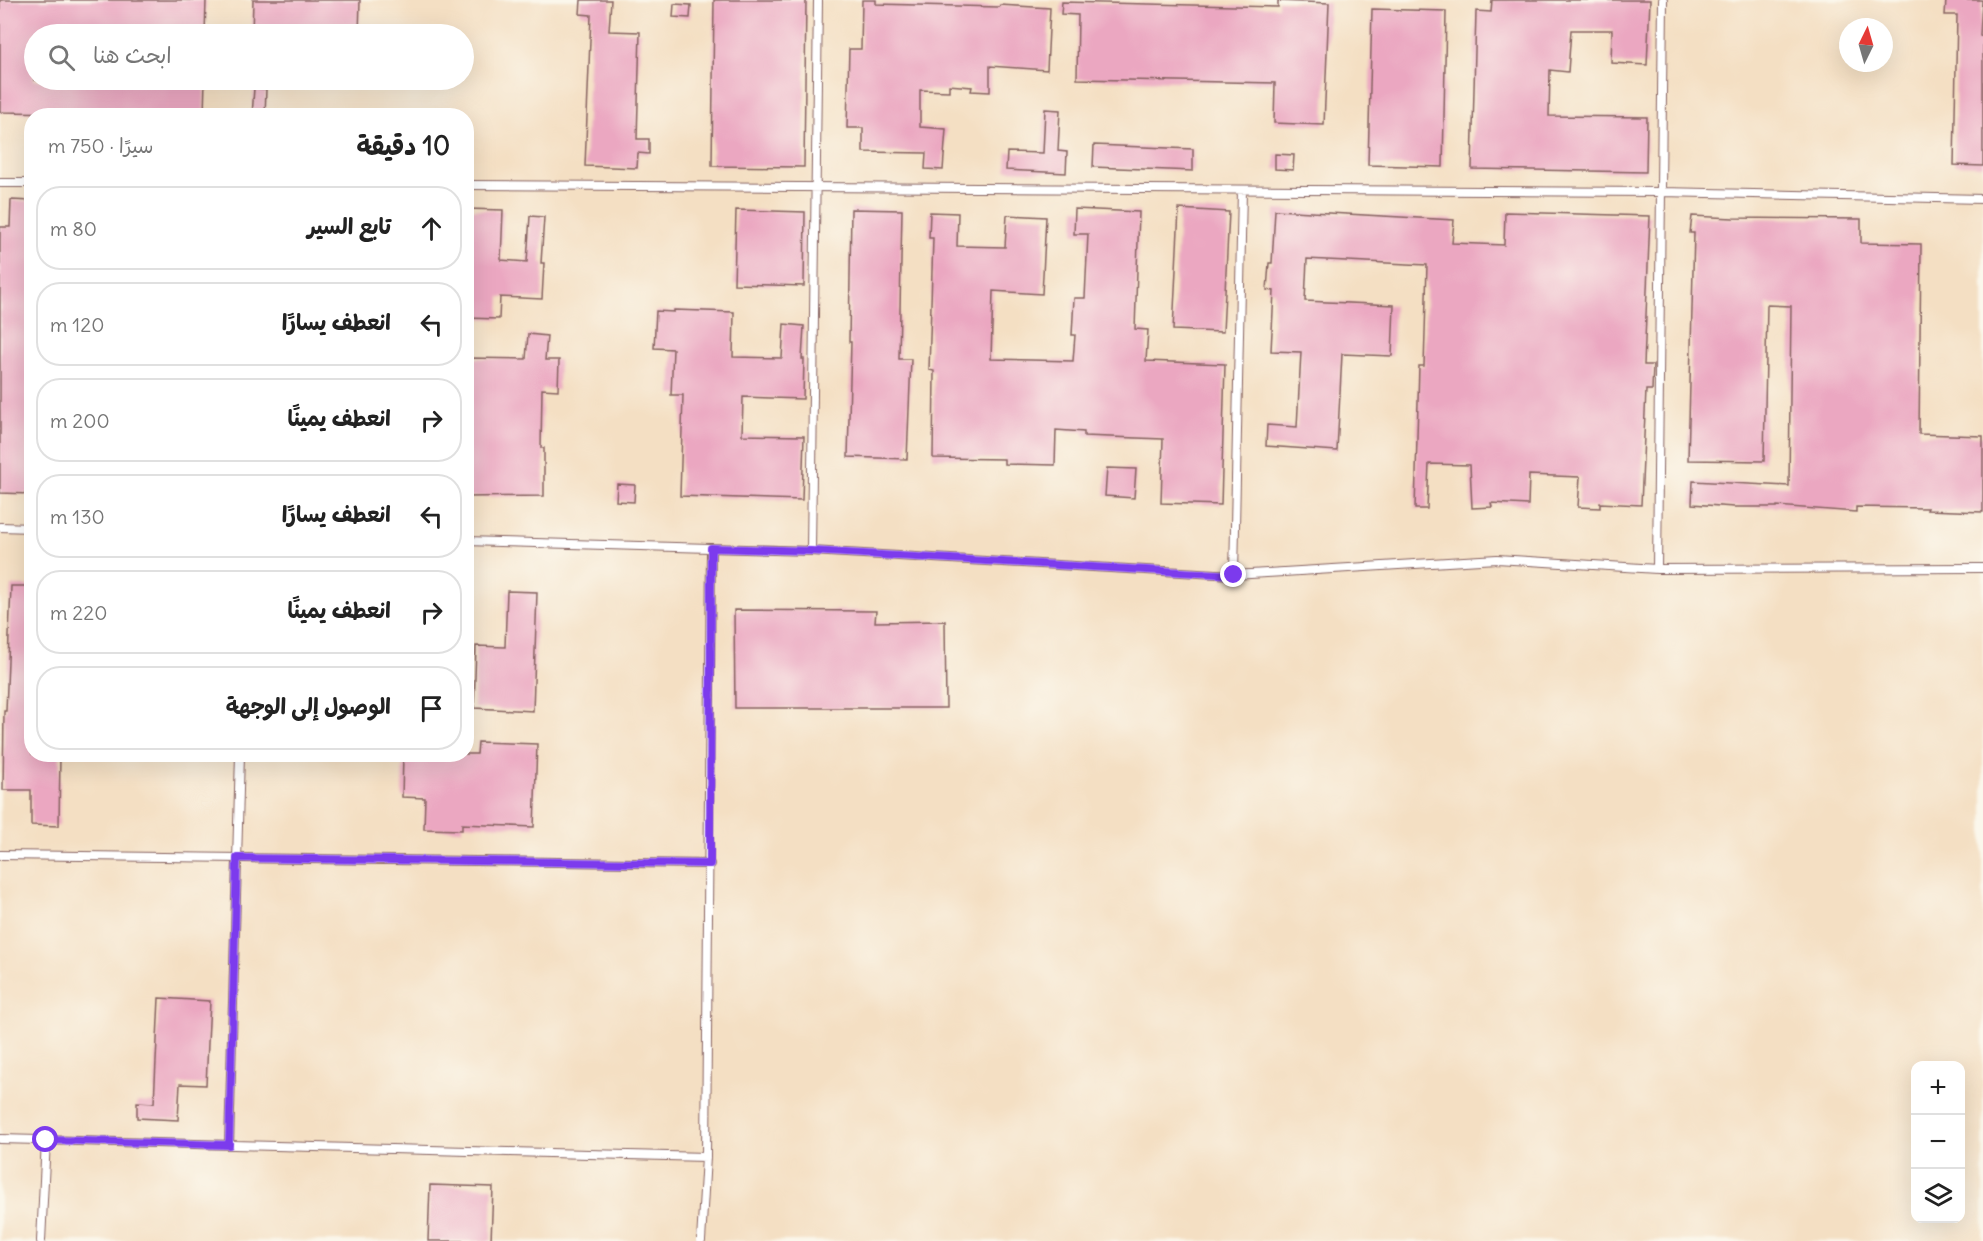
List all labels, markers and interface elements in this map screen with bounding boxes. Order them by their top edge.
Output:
north arrow [1839,18,1893,72]
search box [24,24,474,90]
icon: search [45,41,78,74]
text: ابحث هنا [93,41,172,69]
text: 10 دقيقة [356,129,450,162]
text: سيرًا · 750 m [48,133,154,158]
text: تابع السير [307,212,391,240]
icon: ahead [415,212,448,245]
text: 80 m [50,216,97,241]
text: انعطف يسارًا [282,308,391,336]
icon: left [415,308,448,341]
text: 120 m [50,312,104,337]
text: انعطف يمينًا [288,404,391,432]
icon: right [415,404,448,437]
text: 200 m [50,408,110,433]
text: انعطف يسارًا [282,500,391,528]
icon: left [415,500,448,533]
text: 130 m [50,504,105,529]
route end [1220,561,1246,587]
text: انعطف يمينًا [288,596,391,624]
icon: right [415,596,448,629]
text: 220 m [50,600,107,625]
text: الوصول إلى الوجهة [226,692,391,720]
icon: arrive [415,692,448,725]
map controls [1911,1061,1965,1223]
button: + [1911,1061,1965,1115]
button: − [1911,1115,1965,1169]
route start [32,1126,58,1152]
button: layers [1911,1169,1965,1223]

